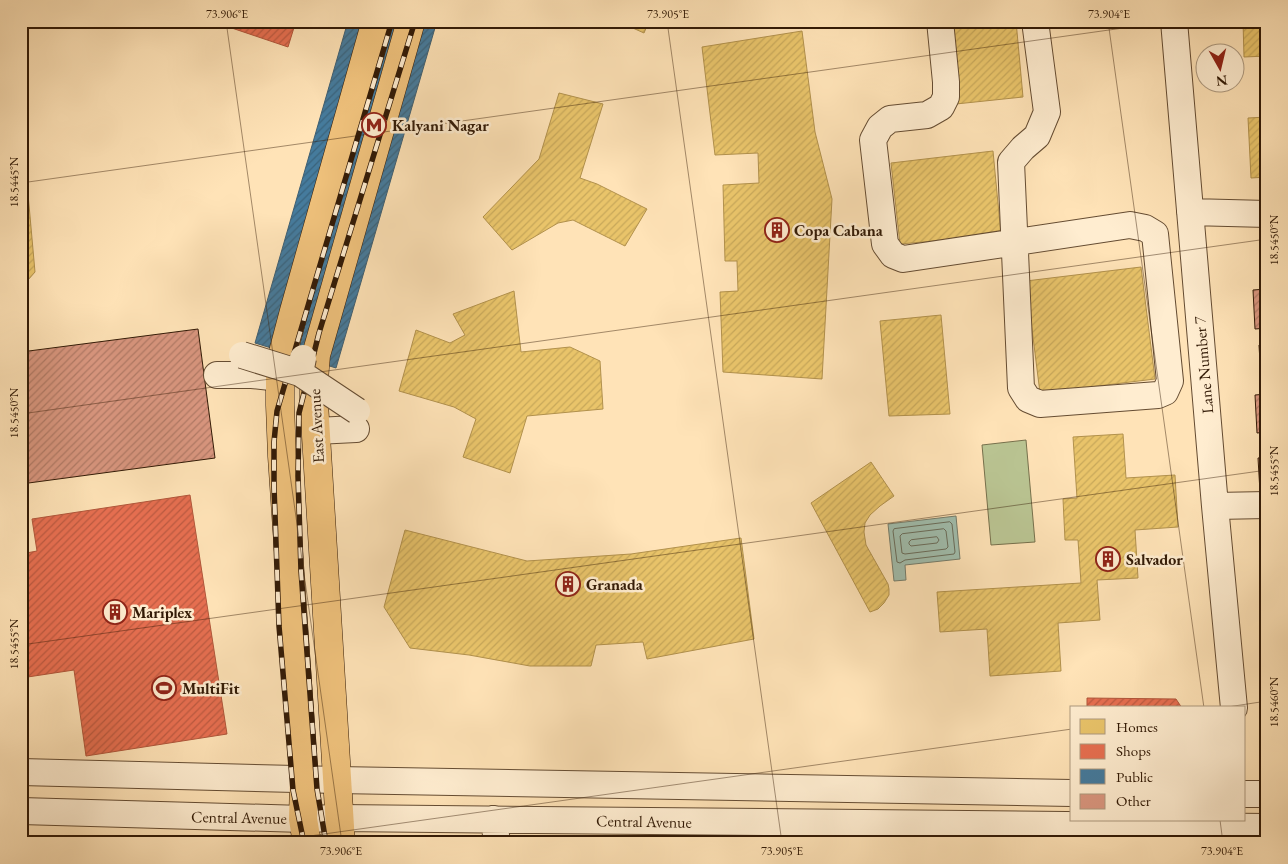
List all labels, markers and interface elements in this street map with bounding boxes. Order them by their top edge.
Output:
text: 73.906°E [206,6,248,22]
text: 73.905°E [647,6,689,22]
text: 73.904°E [1088,6,1130,22]
north arrow [1196,42,1246,92]
text: N [1214,71,1229,91]
metro station icon: Kalyani Nagar [361,112,387,138]
place label: Kalyani Nagar [392,115,489,136]
text: 18.5445°N [6,156,22,207]
text: 18.5450°N [1266,214,1282,265]
building icon: Copa Cabana [764,217,790,243]
place label: Copa Cabana [794,220,884,241]
street label: Lane Number 7 [1189,315,1218,415]
text: 18.5450°N [6,387,22,438]
street label: East Avenue [304,388,329,464]
text: 18.5455°N [1266,445,1282,496]
building icon: Salvador [1095,546,1121,572]
place label: Salvador [1126,549,1183,570]
building icon: Granada [555,571,581,597]
place label: Granada [586,574,644,595]
building icon: Mariplex [102,599,128,625]
place label: Mariplex [132,602,192,623]
text: 18.5455°N [6,618,22,669]
sports icon: MultiFit [151,675,177,701]
text: 18.5460°N [1266,676,1282,727]
place label: MultiFit [182,678,240,699]
legend [1070,706,1246,822]
text: Homes [1116,717,1158,736]
text: Shops [1116,741,1151,760]
text: Public [1116,767,1153,786]
text: Other [1116,791,1151,810]
street label: Central Avenue [191,806,287,829]
street label: Central Avenue [596,810,692,833]
text: 73.906°E [320,843,362,859]
text: 73.905°E [761,843,803,859]
text: 73.904°E [1201,843,1243,859]

